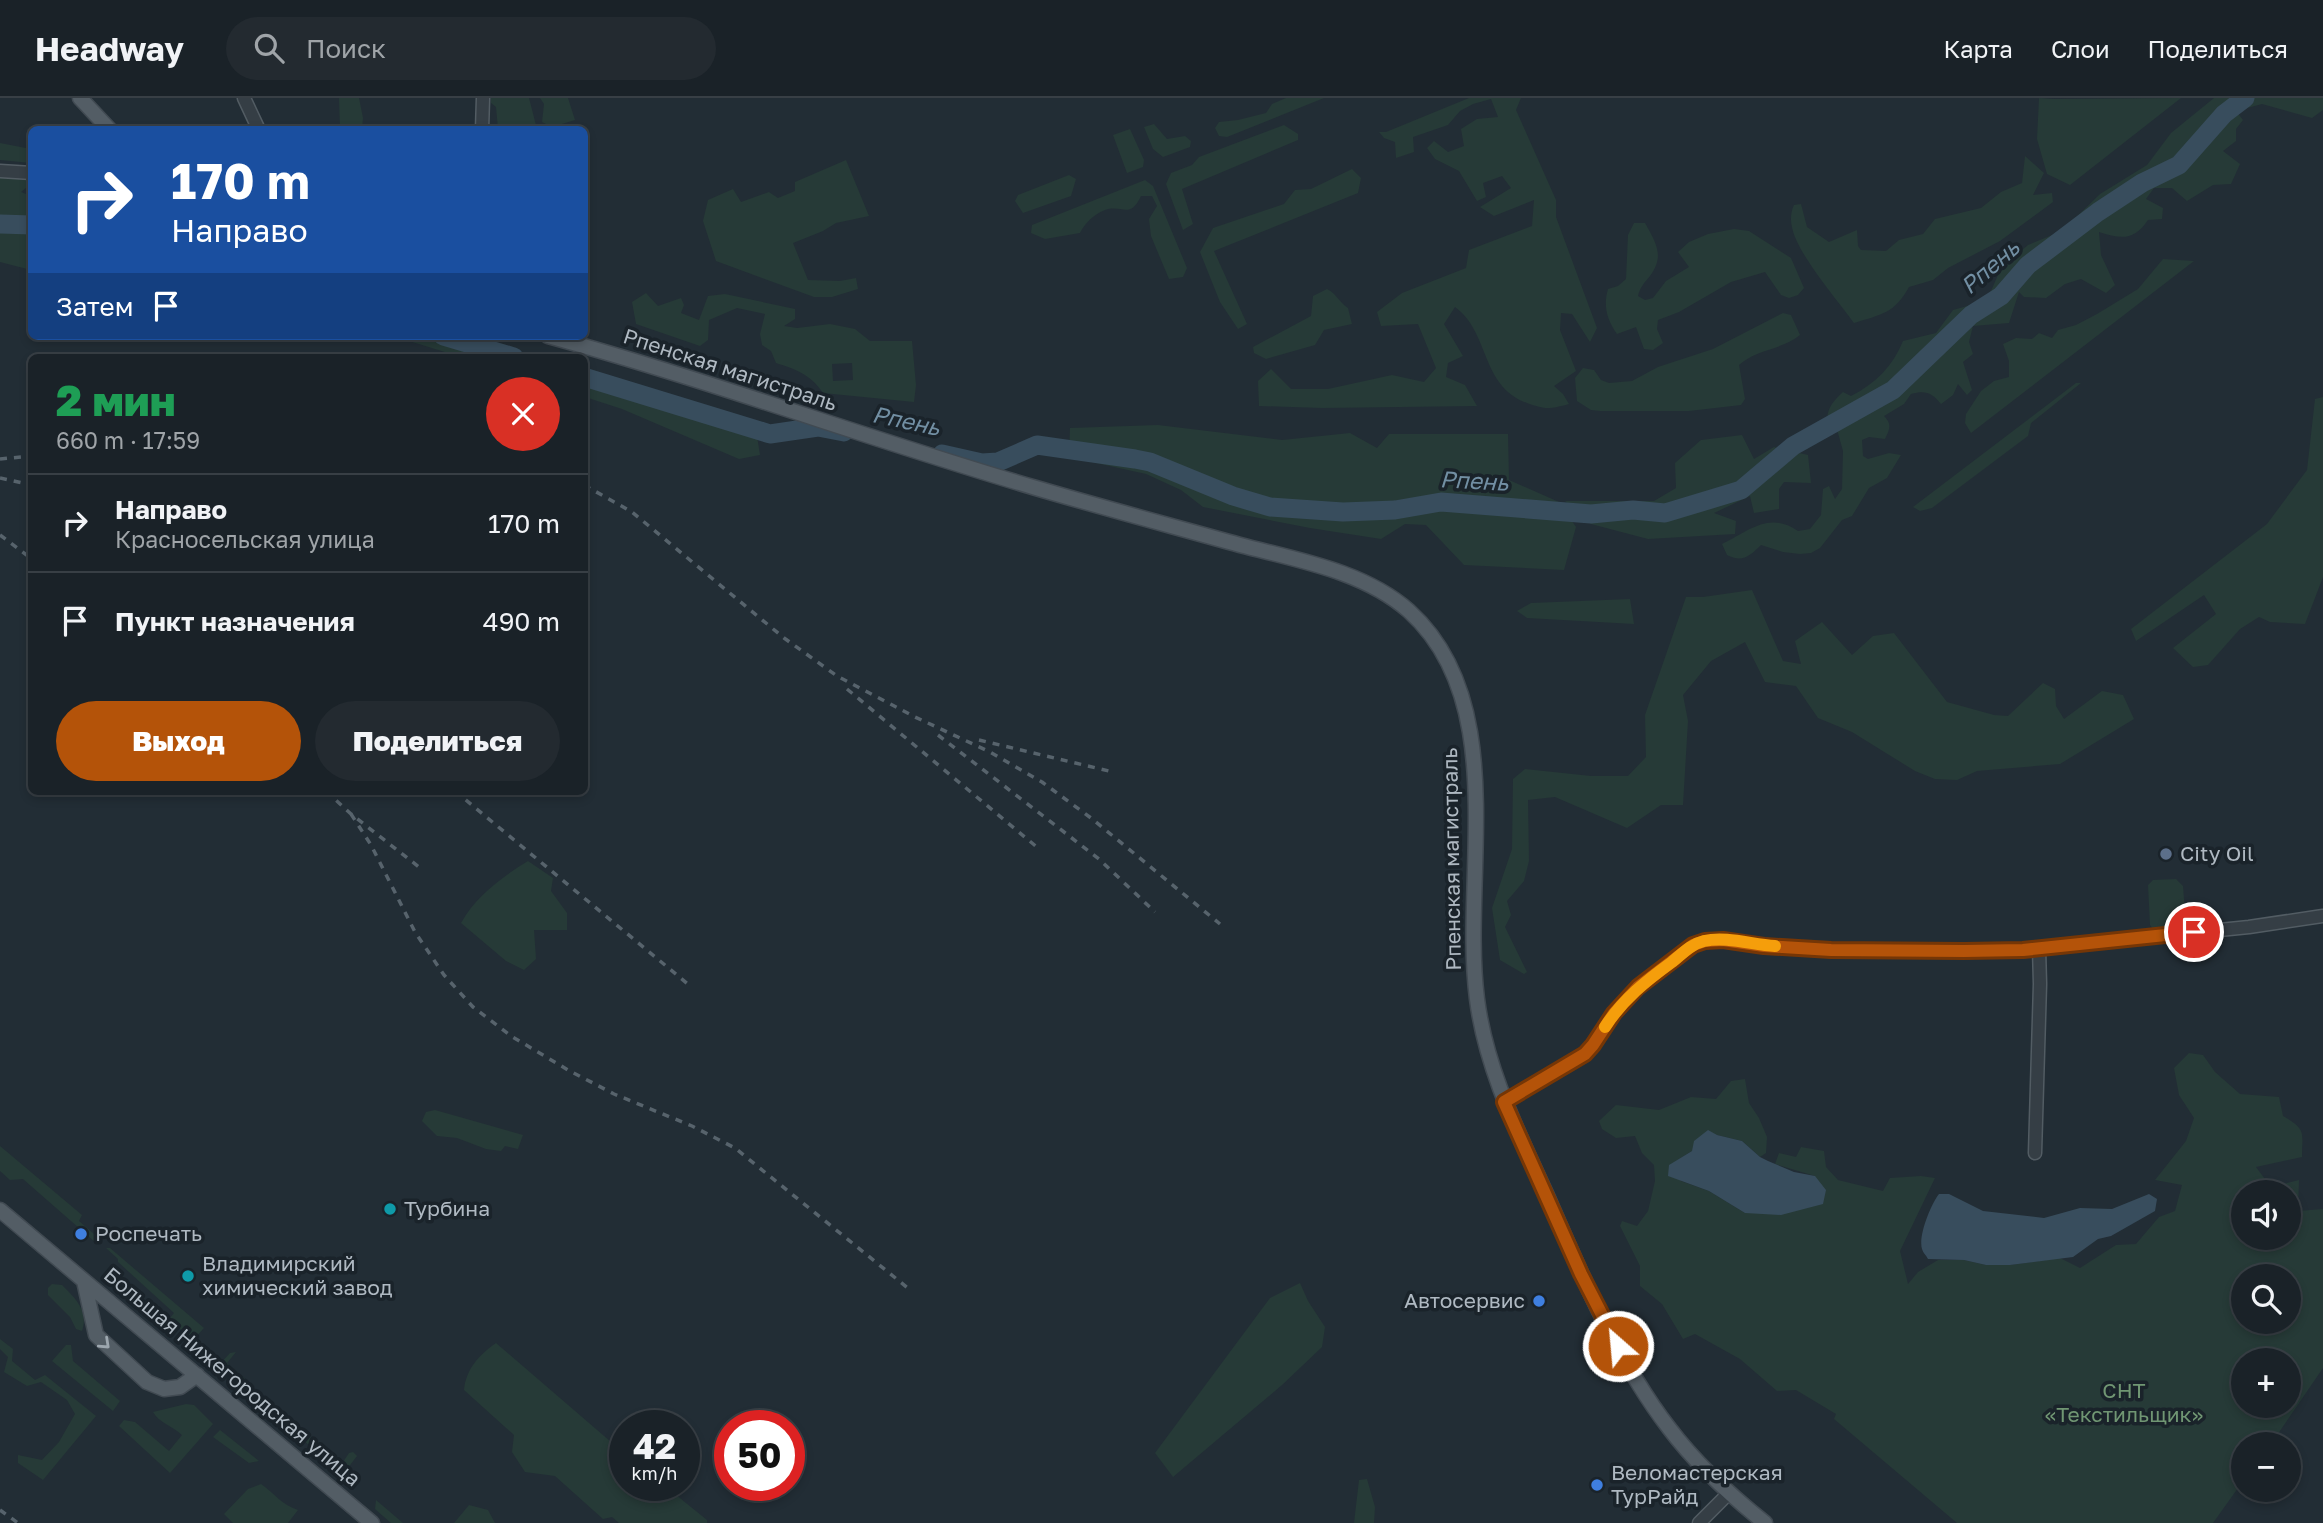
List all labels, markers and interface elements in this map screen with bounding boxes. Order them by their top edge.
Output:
search box [226,17,716,80]
text: Headway [35,29,184,68]
icon: search [250,29,288,67]
text: Поиск [306,33,386,64]
text: Карта [1943,34,2013,63]
text: Слои [2051,34,2110,63]
text: Поделиться [2148,34,2288,63]
text: 170 m [171,151,310,210]
icon: right [56,154,147,245]
text: Направо [171,211,308,249]
water label: Рпень [1954,233,2025,299]
icon: arrive [147,287,185,325]
text: Затем [56,291,133,322]
street label: Рпенская магистраль [620,322,840,416]
text: 2 мин [56,375,176,425]
button: close [486,377,560,451]
water label: Рпень [870,399,943,441]
text: 660 m · 17:59 [56,426,200,454]
water label: Рпень [1439,464,1510,496]
text: Направо [115,494,227,525]
icon: right [56,504,94,542]
text: 170 m [488,508,560,539]
text: Красносельская улица [115,525,375,553]
icon: arrive [56,602,94,640]
text: Пункт назначения [115,606,355,637]
text: 490 m [483,606,560,637]
button: Выход [56,701,301,781]
button: Поделиться [315,701,560,781]
street label: Рпенская магистраль [1436,747,1466,971]
place label: City Oil [2180,840,2254,866]
marker: City Oil [2158,846,2174,862]
pin [2164,902,2224,962]
icon: arrive [2175,913,2213,951]
map controls [2231,1180,2301,1502]
button: sound [2231,1180,2301,1250]
place label: Турбина [404,1195,490,1221]
marker: Турбина [382,1201,398,1217]
place label: Роспечать [95,1220,202,1246]
marker: Роспечать [73,1226,89,1242]
place label: Владимирский химический завод [202,1250,393,1300]
street label: Большая Нижегородская улица [99,1261,366,1491]
button: search [2231,1264,2301,1334]
marker: Владимирский химический завод [180,1268,196,1284]
place label: Автосервис [1404,1287,1525,1313]
marker: Автосервис [1531,1293,1547,1309]
position arrow [1581,1309,1655,1383]
one-way arrow [97,1335,110,1348]
button: + [2231,1348,2301,1418]
park label: СНТ «Текстильщик» [2045,1377,2203,1427]
speed limit sign: 50 [714,1410,805,1501]
text: 42 [633,1425,676,1467]
button: − [2231,1432,2301,1502]
place label: Веломастерская ТурРайд [1611,1459,1783,1509]
text: km/h [632,1462,677,1484]
marker: Веломастерская ТурРайд [1589,1477,1605,1493]

